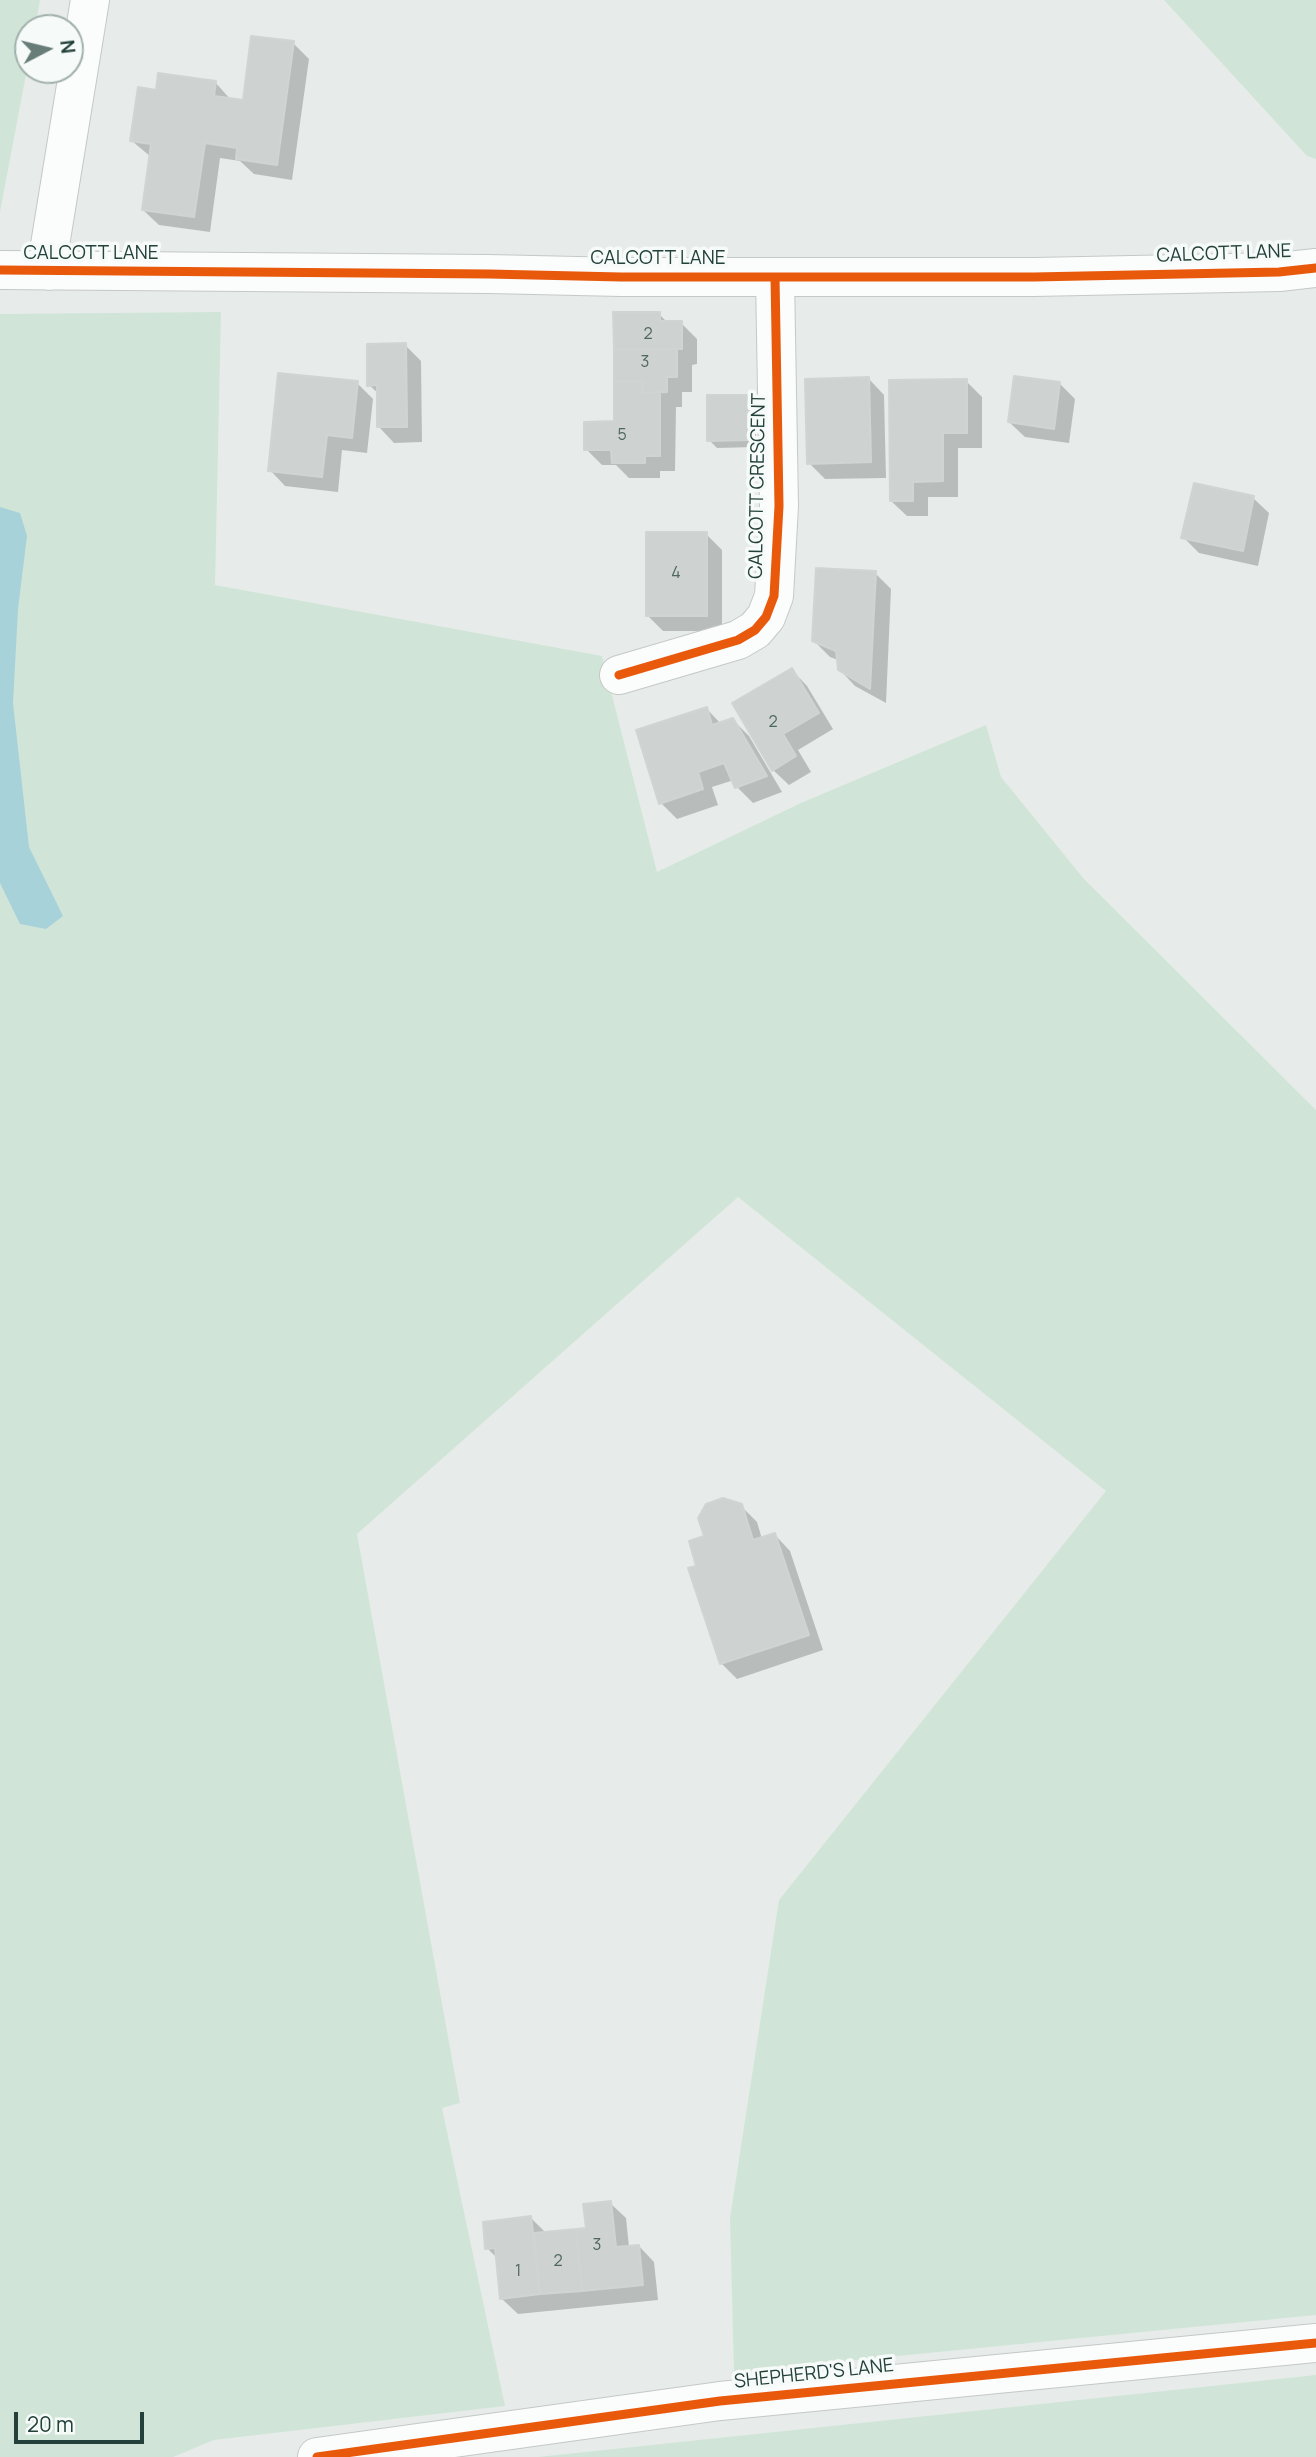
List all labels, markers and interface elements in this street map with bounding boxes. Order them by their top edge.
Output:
north arrow [14,14,84,84]
text: N [54,38,82,55]
street label: CALCOTT LANE [1156,240,1292,268]
street label: CALCOTT LANE [23,243,159,265]
street label: CALCOTT LANE [590,248,726,270]
house number: 2 [643,325,653,345]
house number: 3 [641,353,649,373]
street label: CALCOTT CRESCENT [745,393,771,579]
house number: 5 [617,426,627,446]
house number: 4 [671,564,681,584]
house number: 2 [768,713,778,733]
house number: 3 [593,2236,601,2256]
house number: 2 [553,2252,563,2272]
house number: 1 [515,2262,521,2282]
street label: SHEPHERD'S LANE [733,2354,895,2394]
scale bar [18,2398,147,2442]
text: 20 m [27,2410,74,2438]

